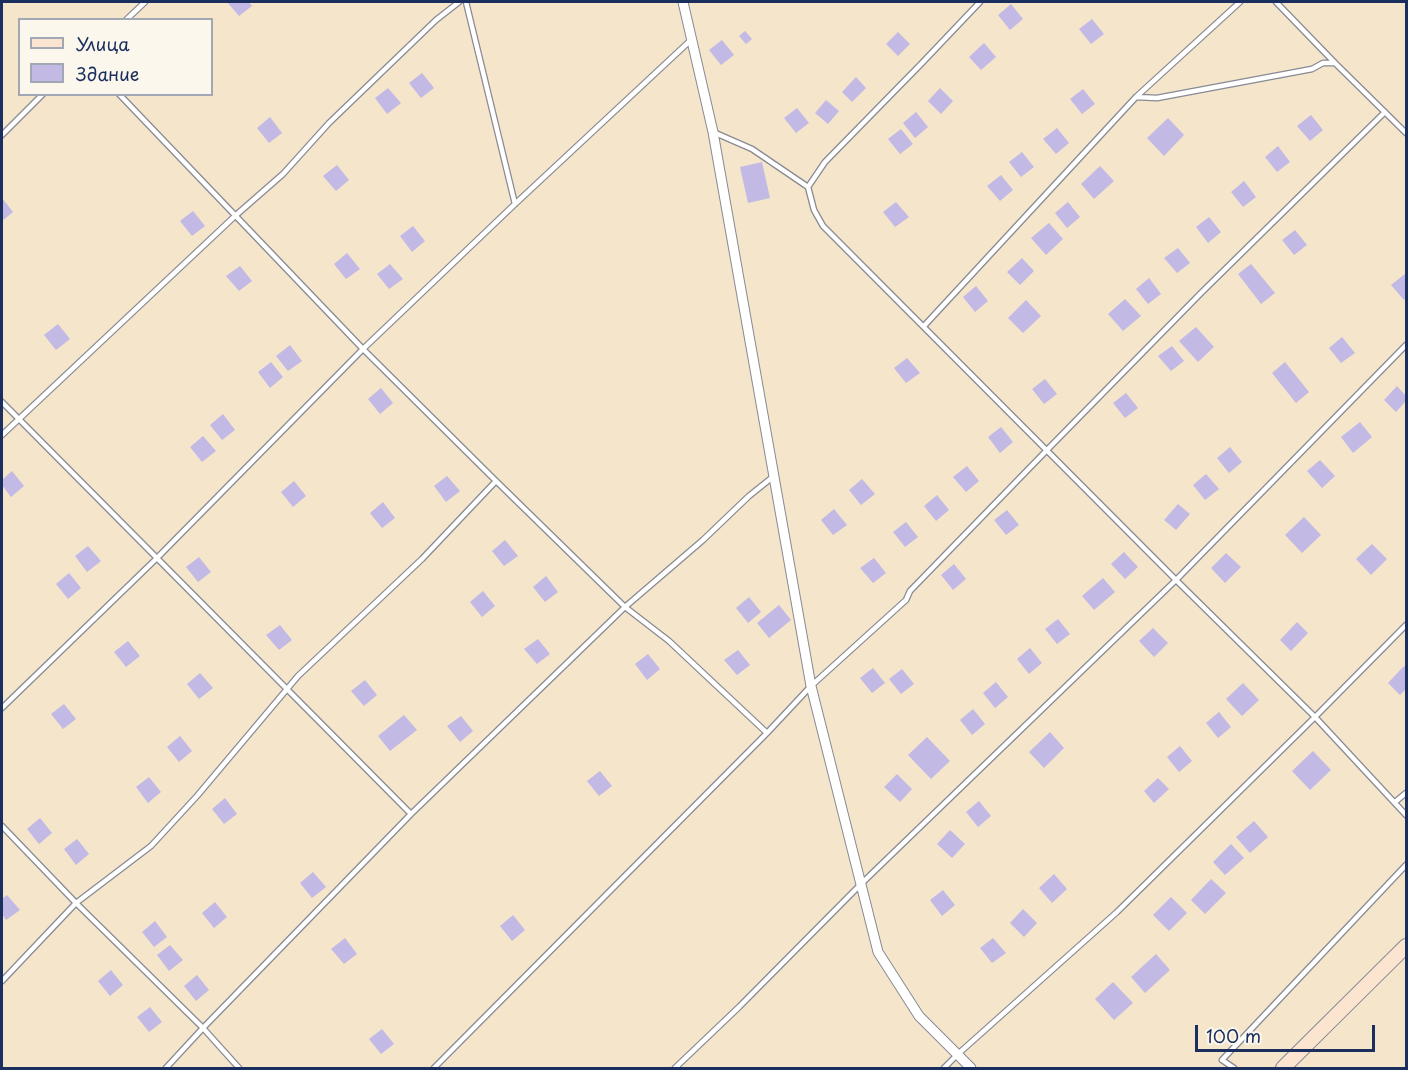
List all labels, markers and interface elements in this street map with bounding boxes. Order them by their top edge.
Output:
legend [18,18,213,96]
text: Улица [76,30,130,57]
text: Здание [76,60,139,87]
scale bar [1198,1013,1378,1051]
text: 100 m [1206,1022,1261,1049]

